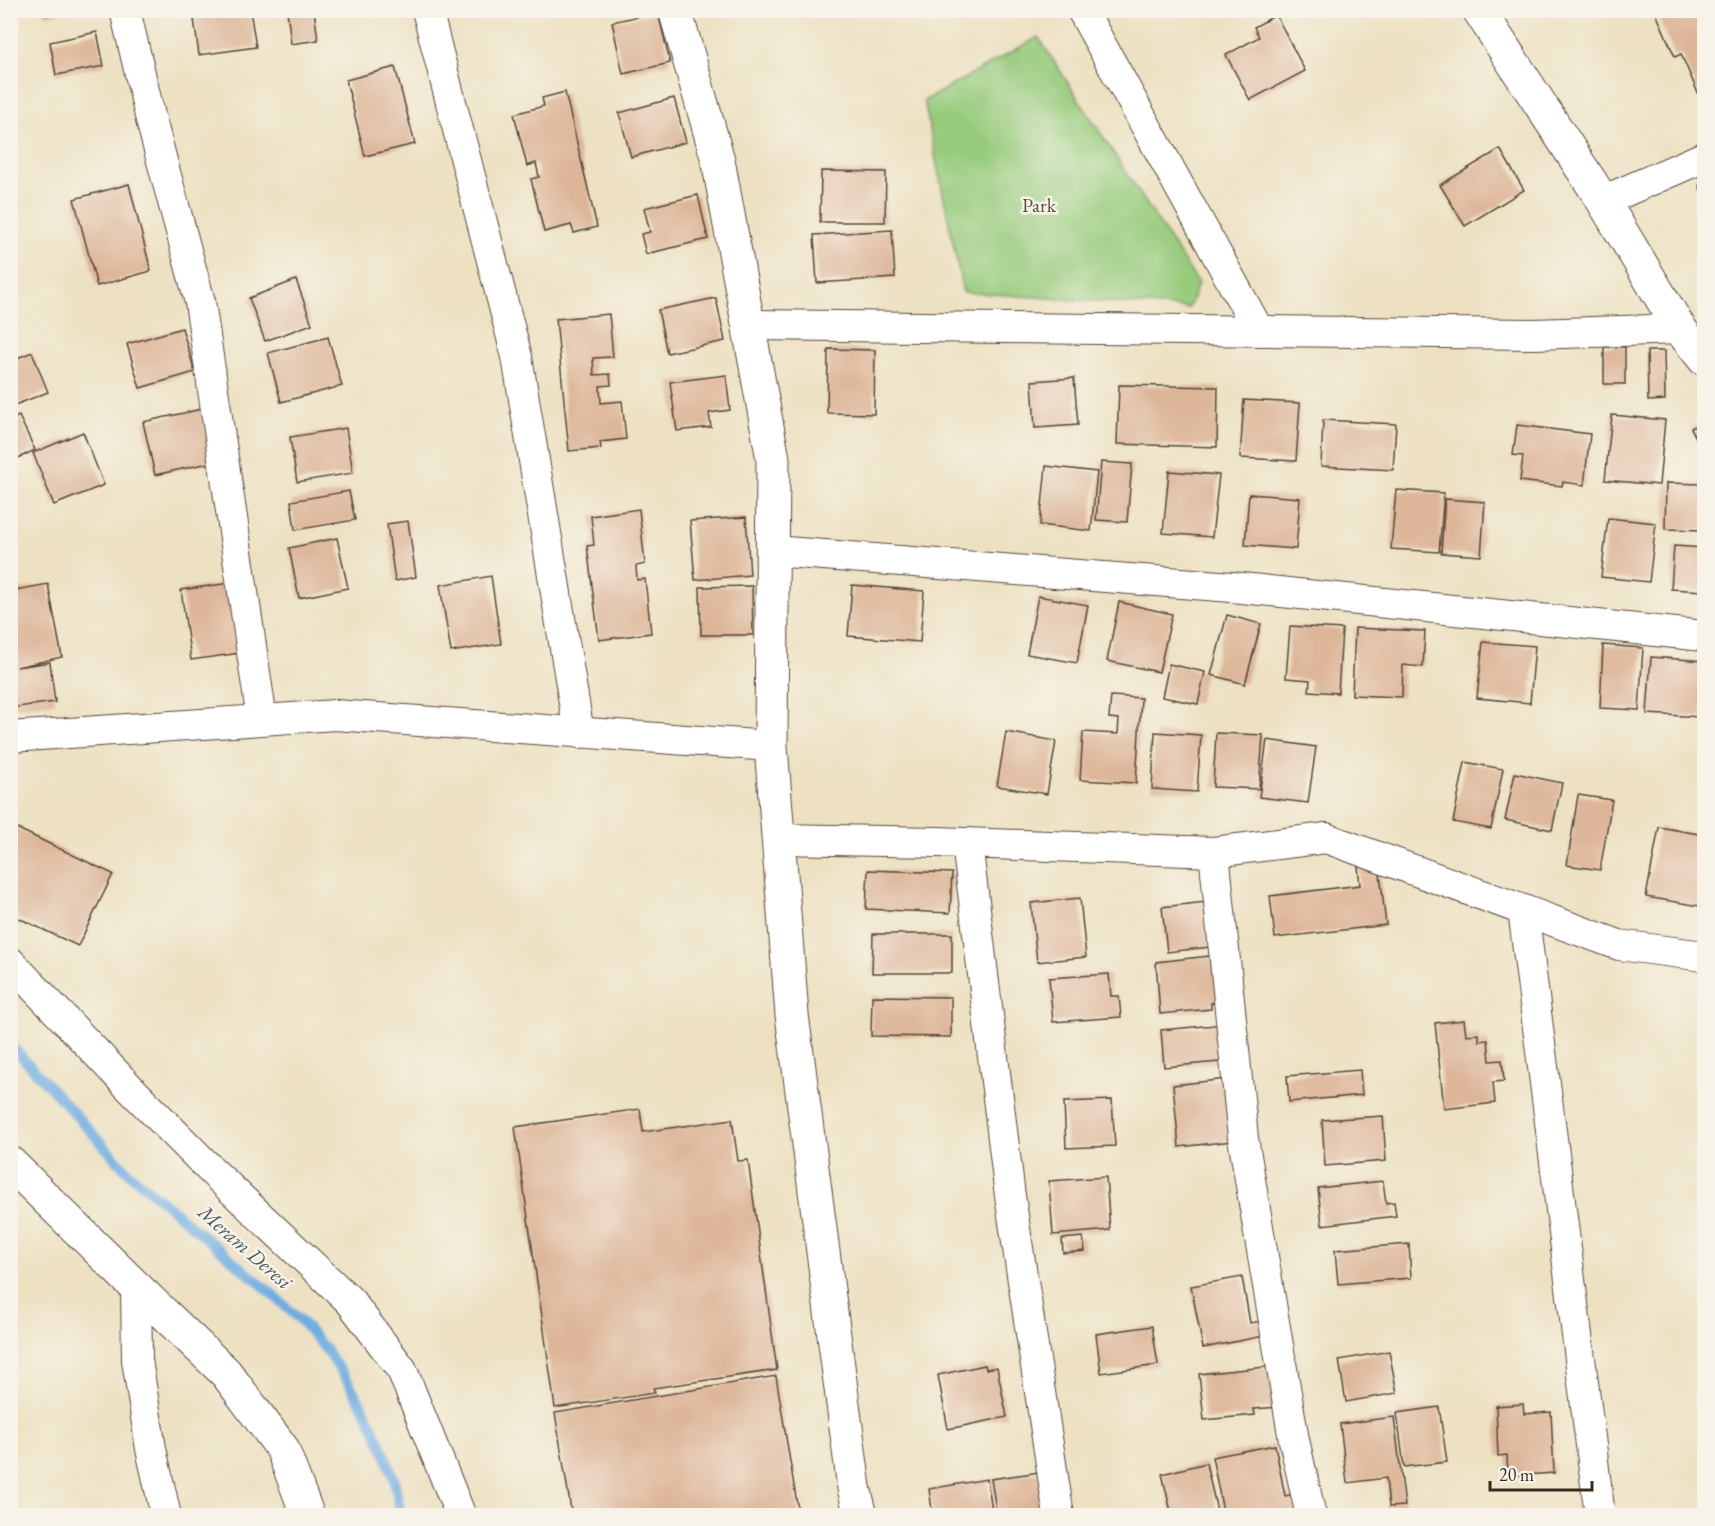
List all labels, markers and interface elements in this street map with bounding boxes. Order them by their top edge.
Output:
park label: Park [1022,192,1057,218]
water label: Meram Deresi [191,1197,299,1295]
scale bar [1490,1454,1592,1492]
text: 20 m [1499,1463,1534,1486]

